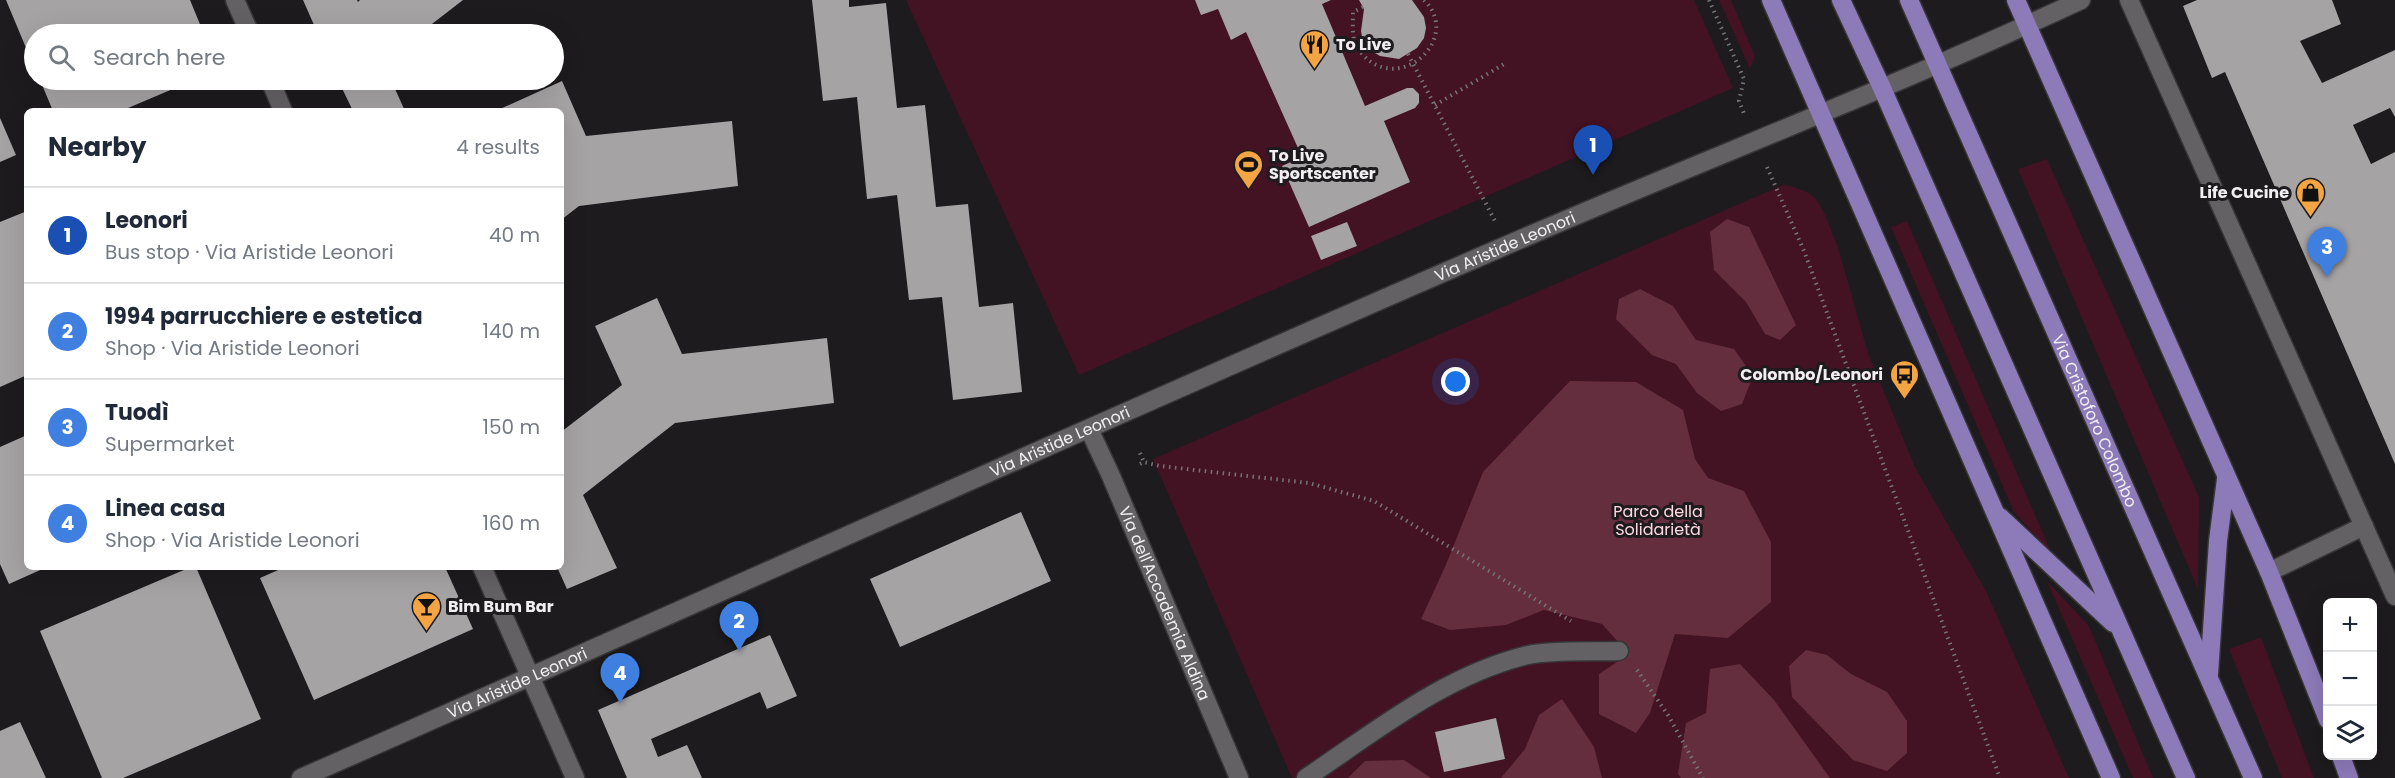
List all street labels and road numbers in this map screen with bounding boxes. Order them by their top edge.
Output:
street label: Via Aristide Leonori [1431,206,1579,287]
street label: Via Cristoforo Colombo [2047,331,2143,511]
street label: Via Aristide Leonori [986,400,1133,482]
street label: Via dell'Accademia Aldina [1114,502,1216,704]
street label: Via Aristide Leonori [443,641,591,724]

